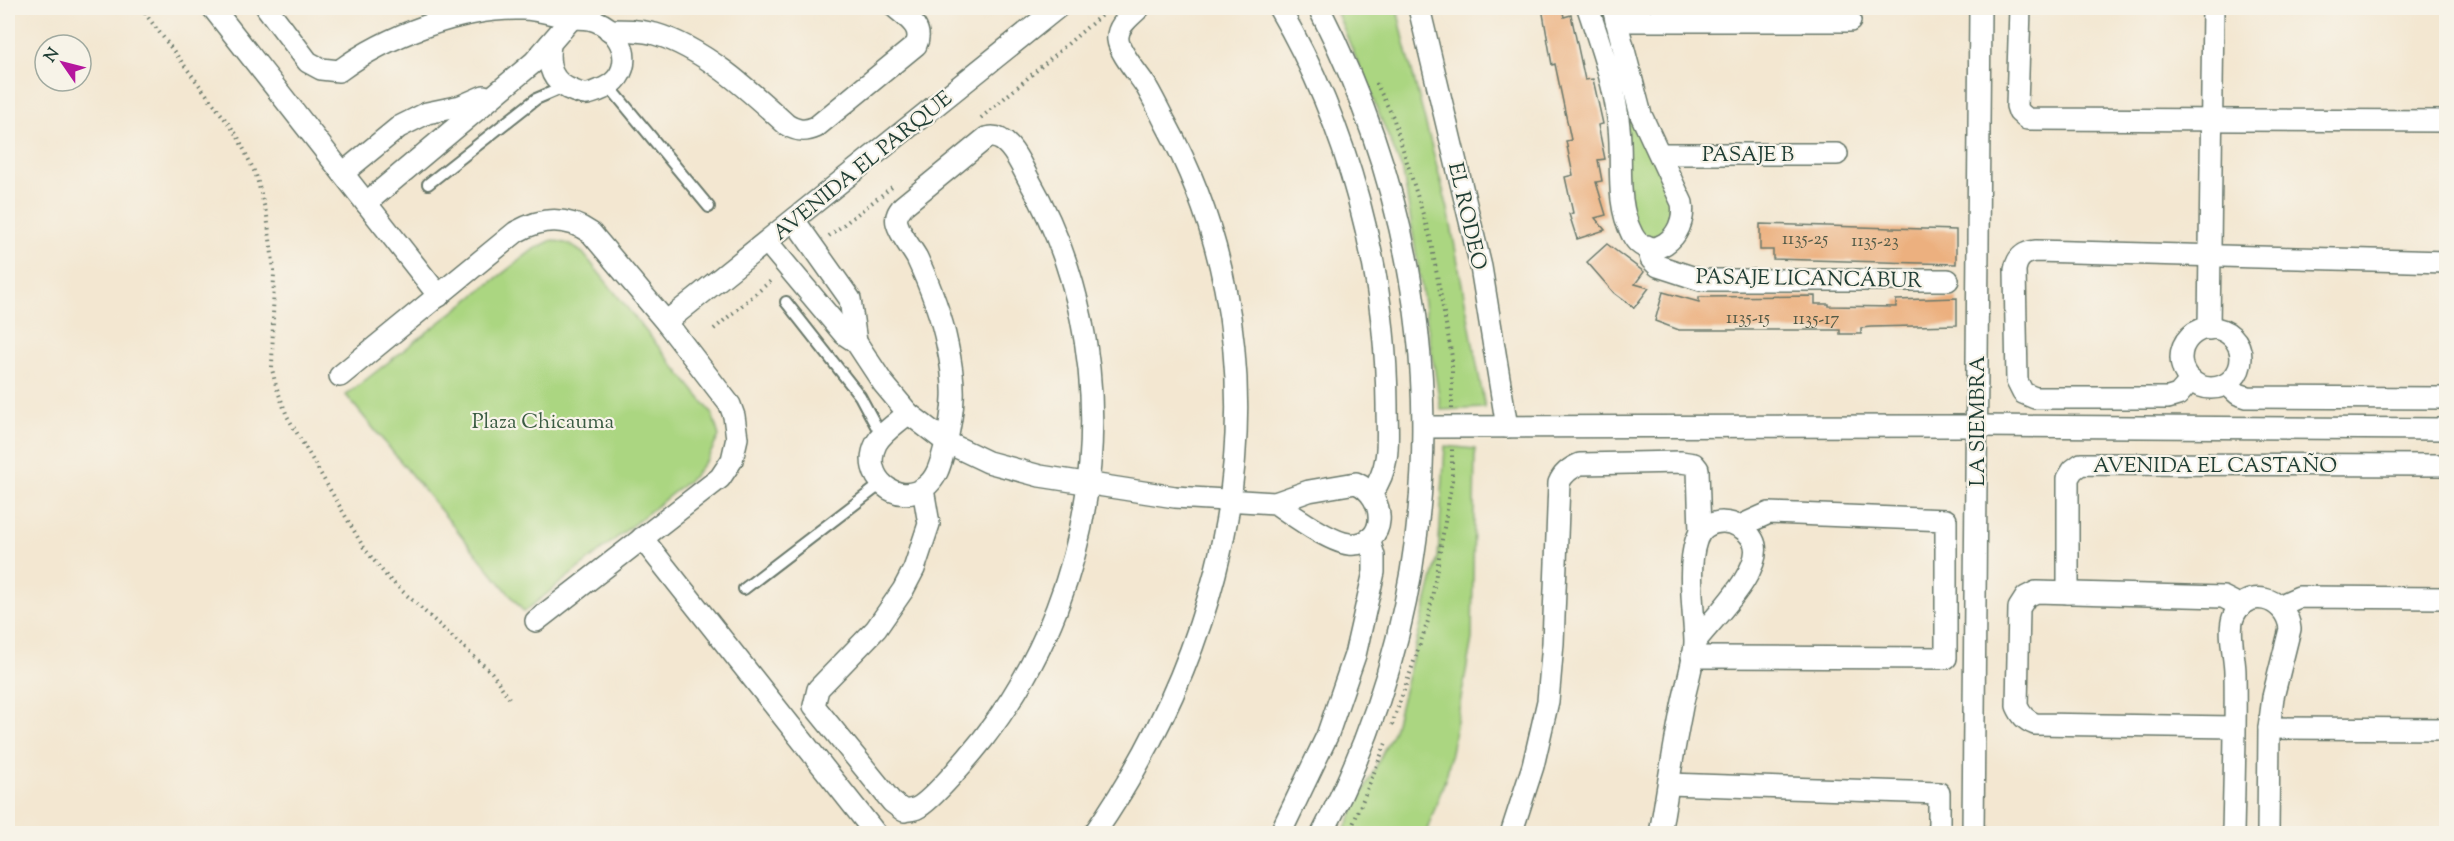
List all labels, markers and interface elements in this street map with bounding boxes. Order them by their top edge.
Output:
north arrow [33,33,93,93]
text: N [40,44,66,68]
street label: AVENIDA EL PARQUE [767,84,960,248]
street label: PASAJE B [1702,141,1794,171]
street label: EL RODEO [1439,160,1493,273]
house number: 1135-25 [1782,227,1828,253]
house number: 1135-23 [1851,229,1899,255]
street label: PASAJE LICANCÁBUR [1696,263,1922,297]
house number: 1135-15 [1726,306,1770,332]
house number: 1135-17 [1793,307,1839,333]
street label: LA SIEMBRA [1964,356,1994,486]
park label: Plaza Chicauma [472,408,615,438]
street label: AVENIDA EL CASTAÑO [2093,452,2337,482]

